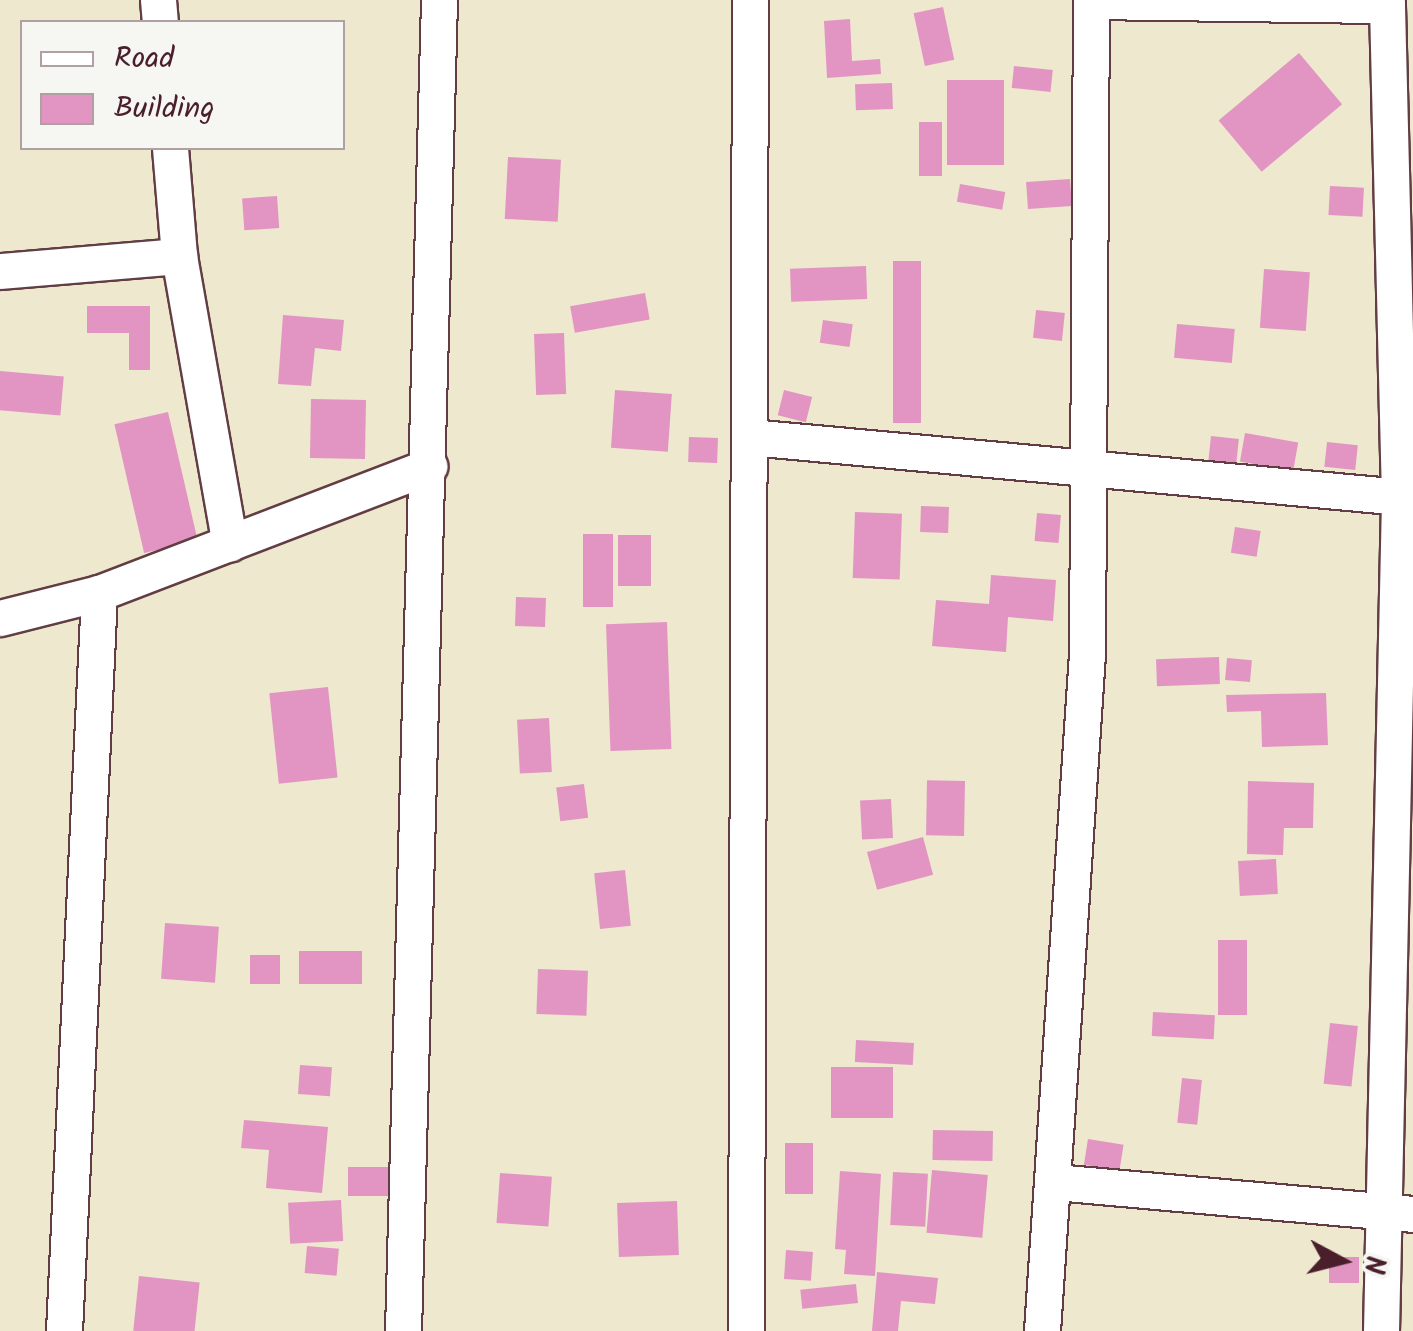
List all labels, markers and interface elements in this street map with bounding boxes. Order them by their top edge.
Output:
legend [20,20,345,150]
text: Road [114,35,174,83]
text: Building [114,85,214,133]
north arrow [1293,1211,1393,1311]
text: N [1350,1253,1397,1276]

